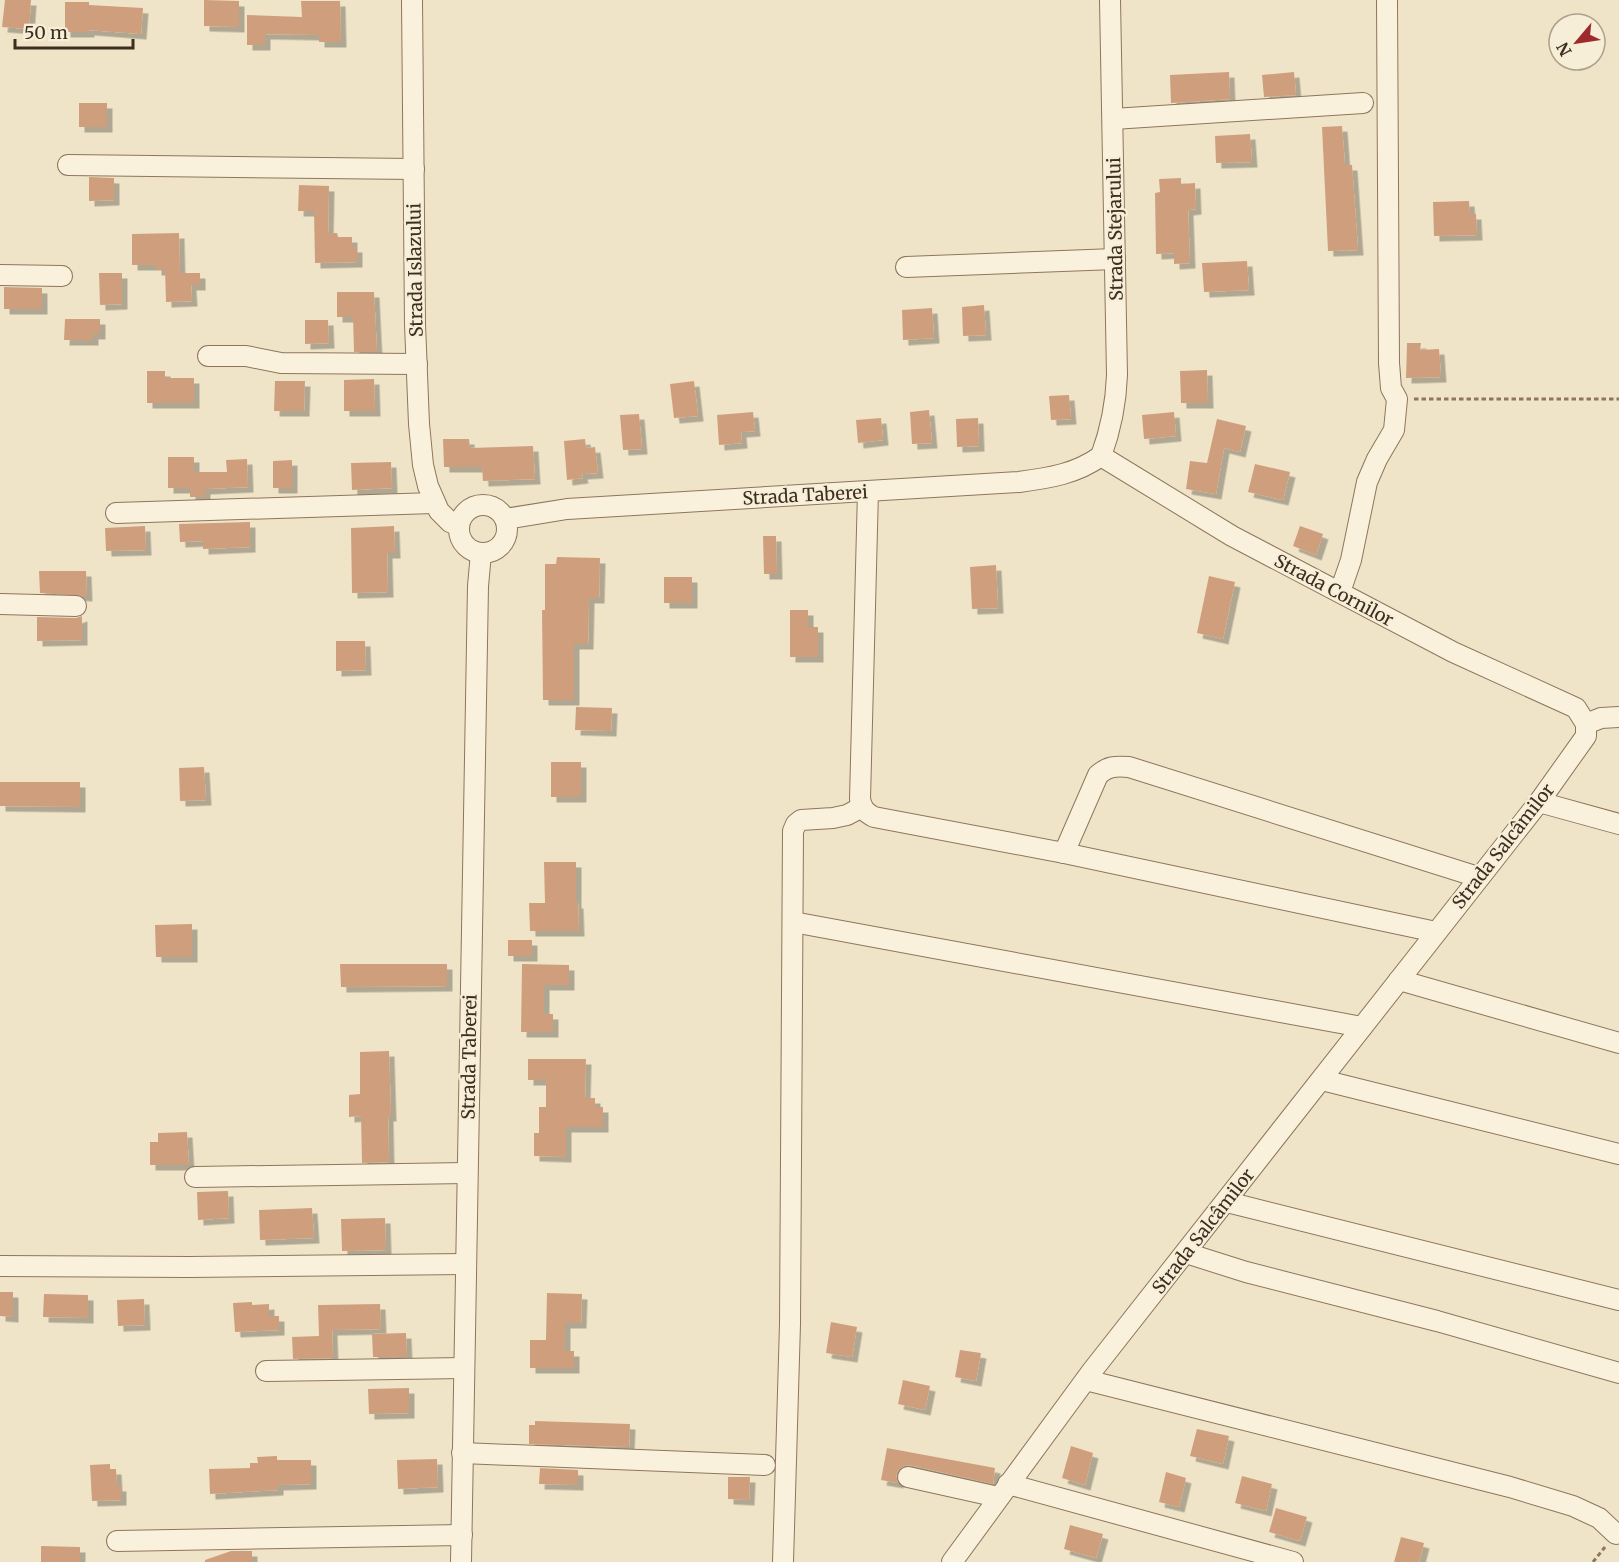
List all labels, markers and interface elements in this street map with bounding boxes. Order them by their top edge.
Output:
scale bar [15,12,134,50]
north arrow [1547,12,1607,72]
text: 50 m [24,21,68,44]
text: N [1552,39,1576,60]
street label: Strada Stejarului [1102,157,1128,301]
street label: Strada Islazului [402,203,428,337]
street label: Strada Taberei [742,480,868,510]
street label: Strada Cornilor [1270,549,1398,631]
street label: Strada Salcâmilor [1447,779,1559,913]
street label: Strada Taberei [456,994,482,1120]
street label: Strada Salcâmilor [1147,1164,1259,1298]

